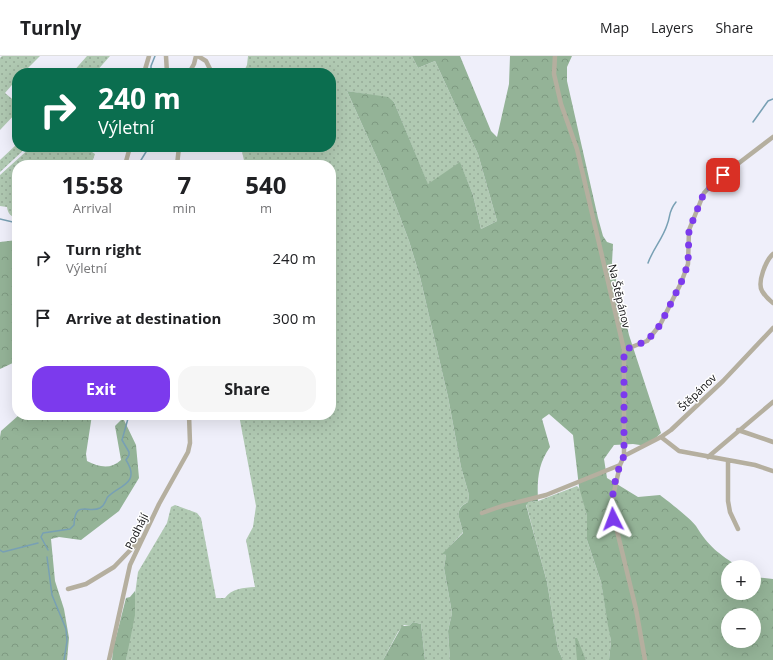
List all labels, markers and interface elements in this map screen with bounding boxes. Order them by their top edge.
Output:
text: Turnly [20,15,81,41]
text: Map [600,18,629,37]
text: Layers [651,18,693,37]
text: Share [715,18,753,37]
text: 240 m [98,79,181,117]
icon: right [32,84,84,136]
text: Výletní [98,115,154,139]
pin [706,158,740,192]
icon: arrive [712,164,734,186]
text: 15:58 [61,168,123,201]
text: 7 [177,168,191,201]
text: 540 [245,168,287,201]
text: Arrival [73,199,112,217]
text: min [173,199,196,217]
text: m [260,199,272,217]
text: Turn right [66,239,141,259]
icon: right [32,247,54,269]
text: 240 m [272,248,316,268]
text: Výletní [66,259,107,277]
street label: Na Štěpánov [605,263,635,330]
icon: arrive [32,307,54,329]
text: Arrive at destination [66,308,221,328]
text: 300 m [272,308,316,328]
button: Exit [32,366,170,412]
button: Share [178,366,316,412]
street label: Štěpánov [675,370,720,414]
position arrow [592,498,634,540]
street label: Podhájí [121,510,151,552]
map controls [721,560,761,648]
button: + [721,560,761,600]
button: − [721,608,761,648]

